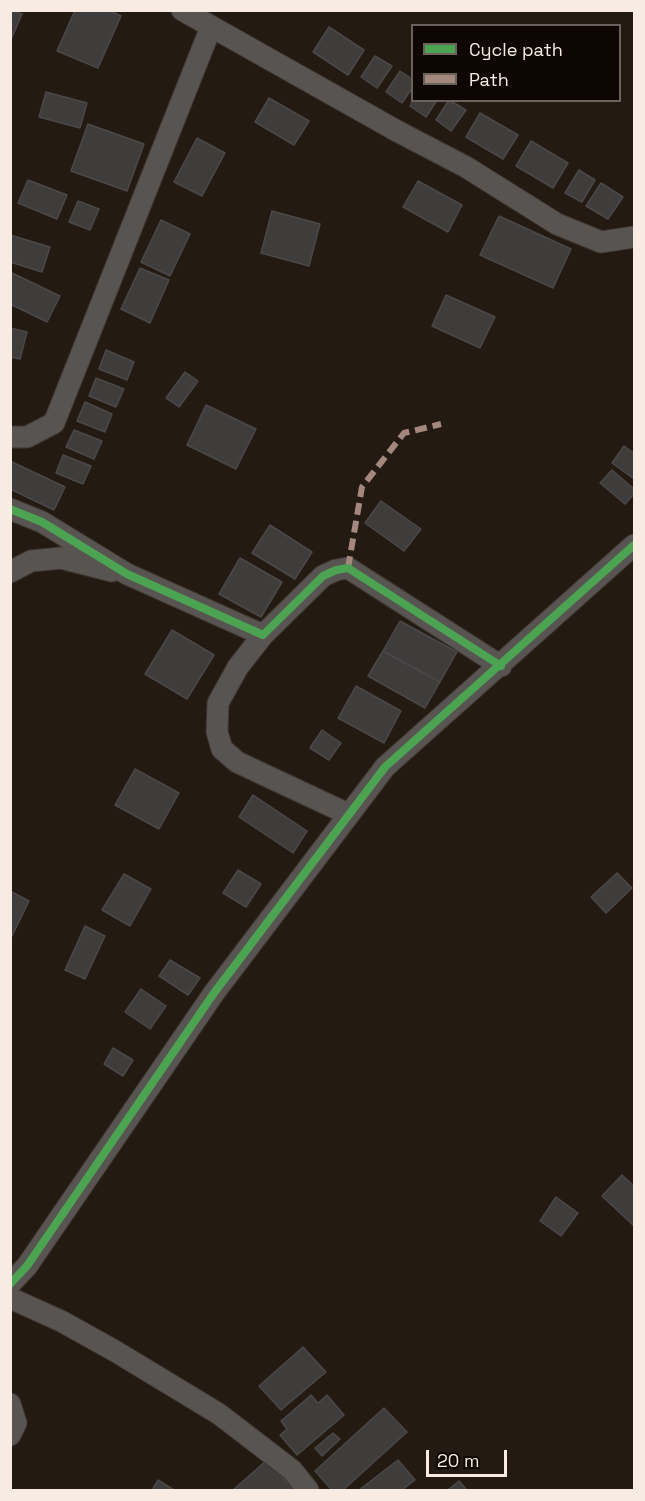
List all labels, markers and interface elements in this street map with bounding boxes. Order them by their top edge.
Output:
legend [411,24,621,102]
text: Cycle path [469,38,563,61]
text: Path [469,68,509,91]
scale bar [429,1438,510,1476]
text: 20 m [437,1449,480,1472]

